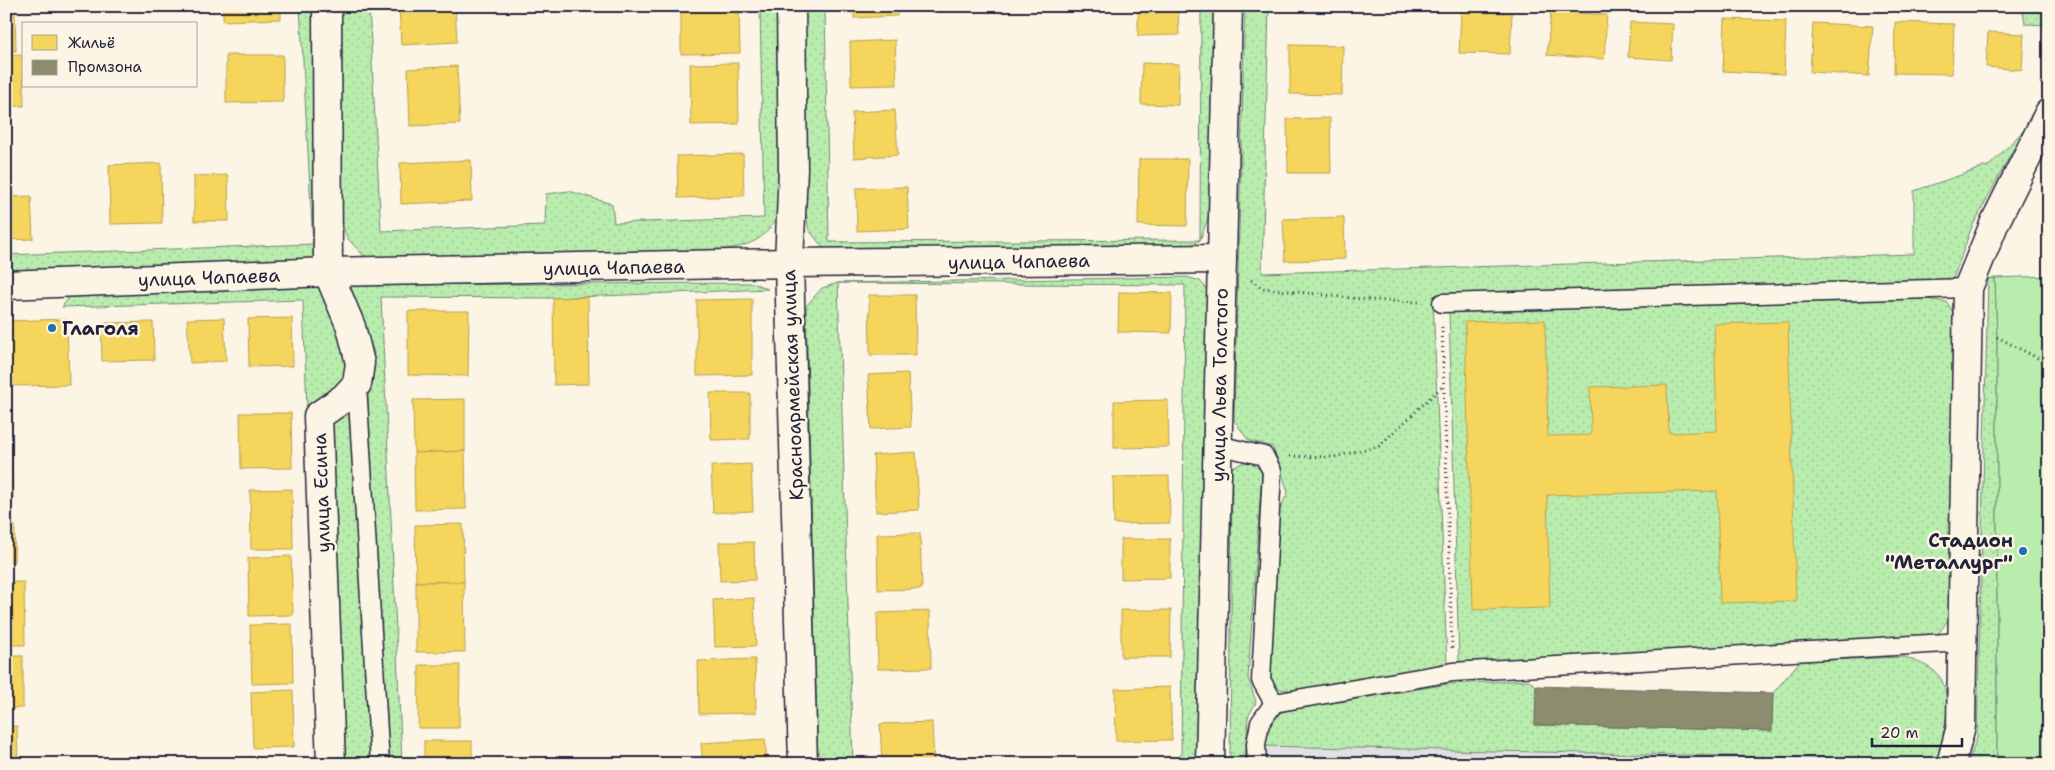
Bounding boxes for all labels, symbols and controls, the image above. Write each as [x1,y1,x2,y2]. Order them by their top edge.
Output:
legend [22,22,198,88]
text: Жильё [68,33,115,53]
text: Промзона [68,57,143,77]
street label: улица Чапаева [948,248,1090,275]
street label: улица Чапаева [543,254,685,281]
street label: улица Чапаева [138,263,281,292]
street label: Красноармейская улица [776,269,809,501]
street label: улица Льва Толстого [1205,288,1234,482]
place label: Глаголя [62,316,139,341]
marker: Глаголя [46,322,58,334]
street label: улица Есина [307,433,336,553]
place label: Стадион "Металлург" [1885,528,2013,575]
marker: Стадион "Металлург" [2017,545,2029,557]
scale bar [1872,715,1962,747]
text: 20 m [1880,723,1919,743]

